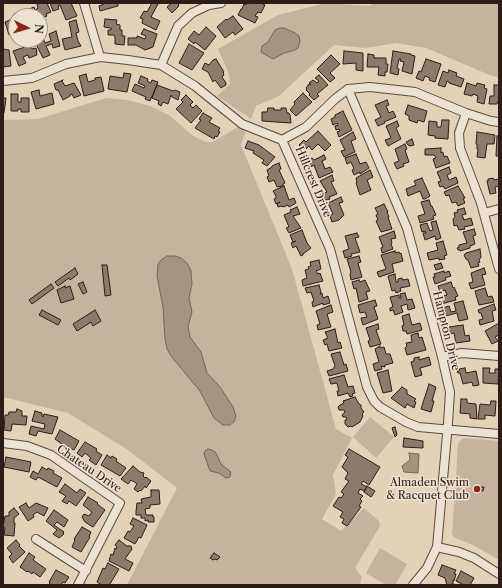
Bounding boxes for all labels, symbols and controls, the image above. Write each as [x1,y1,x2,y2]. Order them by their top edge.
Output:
north arrow [8,8,48,48]
text: N [32,24,46,34]
street label: Hillcrest Drive [292,145,334,219]
street label: Hampton Drive [430,290,462,372]
street label: Chateau Drive [54,442,124,496]
place label: Almaden Swim & Racquet Club [386,476,469,502]
marker: Almaden Swim & Racquet Club [472,484,482,494]

